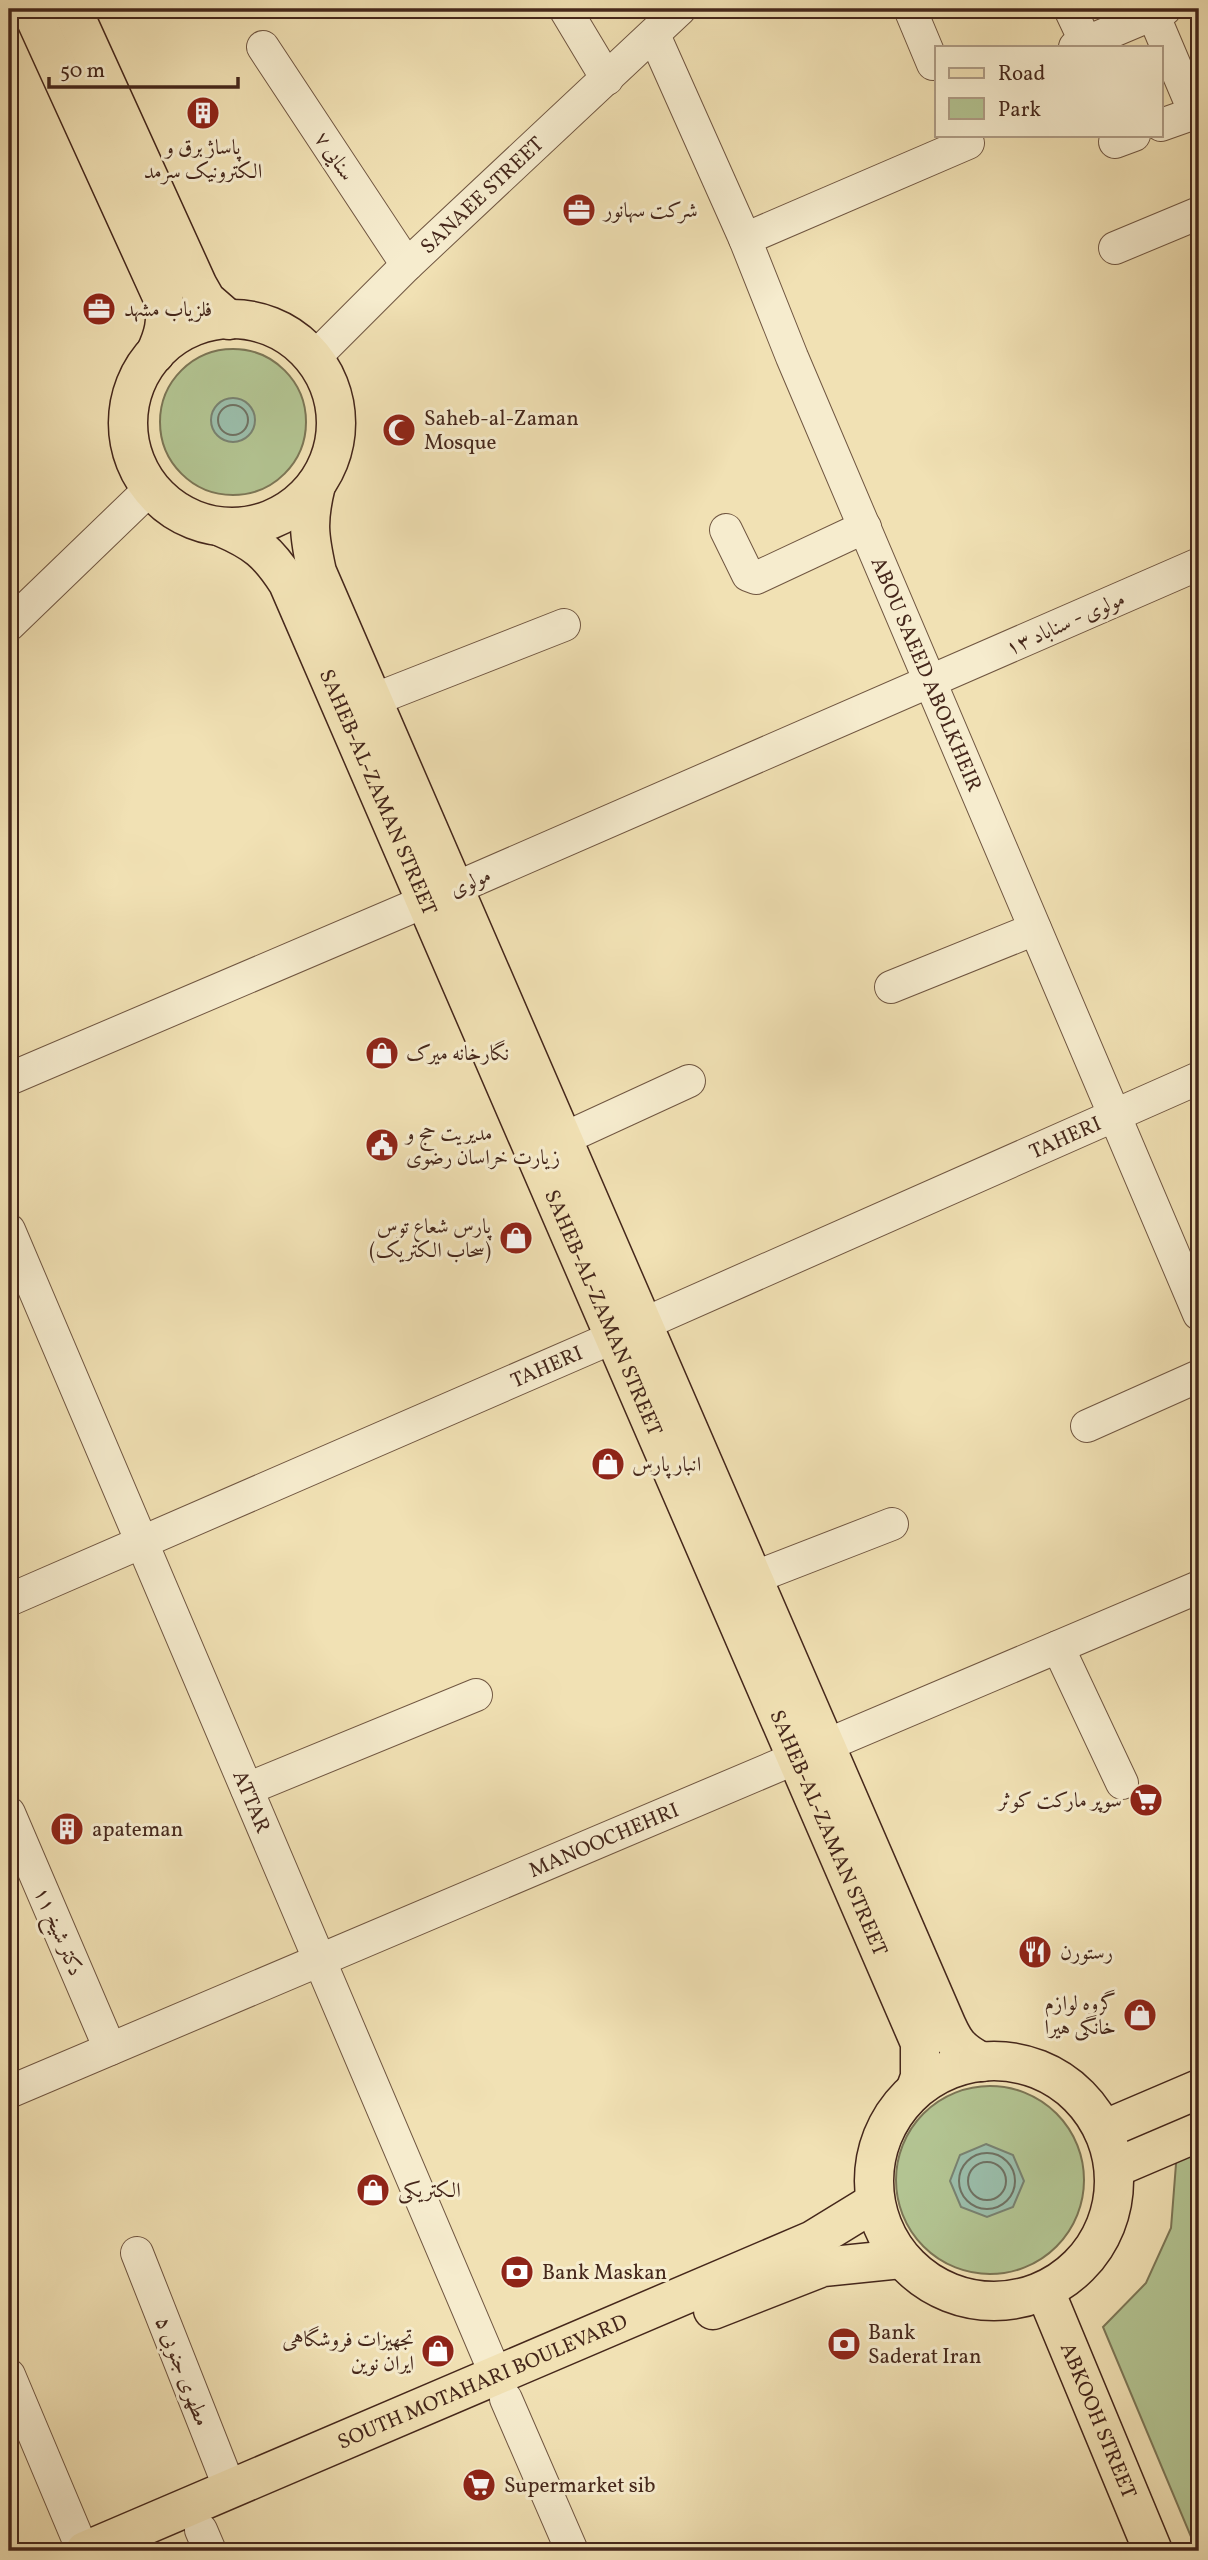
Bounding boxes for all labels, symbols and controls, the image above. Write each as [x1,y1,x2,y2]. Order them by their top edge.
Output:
scale bar [49,46,238,90]
legend [935,46,1162,136]
text: 50 m [60,57,105,86]
text: Road [998,60,1045,89]
building icon: پاساژ برق و الکترونیک سرمد [184,94,222,132]
text: Park [998,96,1041,125]
street label: سنایی ۷ [307,126,361,187]
street label: SANAEE STREET [415,131,551,261]
place label: پاساژ برق و الکترونیک سرمد [144,134,262,187]
office icon: شرکت سهانور [560,191,598,229]
place label: شرکت سهانور [602,197,698,226]
office icon: فلزیاب مشهد [80,290,118,328]
place label: فلزیاب مشهد [124,296,212,325]
place label: Saheb-al-Zaman Mosque [424,405,579,458]
mosque icon: Saheb-al-Zaman Mosque [380,411,418,449]
street label: ABOU SAEED ABOLKHEIR [863,553,988,796]
street label: مولوی - سناباد ۱۳ [1001,585,1130,664]
street label: SAHEB-AL-ZAMAN STREET [311,665,443,920]
street label: مولوی [445,862,496,905]
shop icon: نگارخانه میرک [363,1034,401,1072]
place label: نگارخانه میرک [406,1040,509,1069]
street label: TAHERI [1025,1110,1106,1167]
place label: مدیریت حج و زیارت خراسان رضوی [404,1120,560,1173]
public building icon: مدیریت حج و زیارت خراسان رضوی [363,1126,401,1164]
street label: SAHEB-AL-ZAMAN STREET [536,1185,668,1441]
place label: پارس شعاع توس (سحاب الکتریک) [369,1213,492,1266]
shop icon: پارس شعاع توس (سحاب الکتریک) [497,1219,535,1257]
street label: TAHERI [506,1339,588,1396]
shop icon: انبار پارس [589,1445,627,1483]
place label: انبار پارس [632,1451,701,1480]
street label: SAHEB-AL-ZAMAN STREET [762,1706,894,1961]
street label: ATTAR [224,1766,277,1838]
supermarket icon: سوپر مارکت کوثر [1127,1781,1165,1819]
place label: سوپر مارکت کوثر [996,1787,1122,1816]
street label: MANOOCHEHRI [525,1796,684,1886]
building icon: apateman [48,1810,86,1848]
place label: apateman [92,1816,183,1845]
street label: دکتر شیخ ۱۱ [23,1883,89,1982]
restaurant icon: رستورن [1016,1933,1054,1971]
place label: رستورن [1060,1939,1113,1968]
place label: گروه لوازم خانگی هیرا [1045,1989,1116,2043]
shop icon: گروه لوازم خانگی هیرا [1121,1996,1159,2034]
shop icon: الکتریکی [354,2171,392,2209]
place label: الکتریکی [398,2177,461,2206]
bank icon: Bank Maskan [498,2253,536,2291]
place label: Bank Maskan [542,2259,667,2288]
street label: SOUTH MOTAHARI BOULEVARD [333,2308,632,2457]
street label: مطهری جنوبی ۵ [147,2313,216,2430]
place label: Bank Saderat Iran [868,2319,982,2372]
bank icon: Bank Saderat Iran [825,2325,863,2363]
place label: تجهیزات فروشگاهی ایران نوین [282,2326,414,2379]
shop icon: تجهیزات فروشگاهی ایران نوین [419,2332,457,2370]
street label: ABKOOH STREET [1052,2339,1143,2503]
supermarket icon: Supermarket sib [460,2466,498,2504]
place label: Supermarket sib [504,2472,656,2501]

